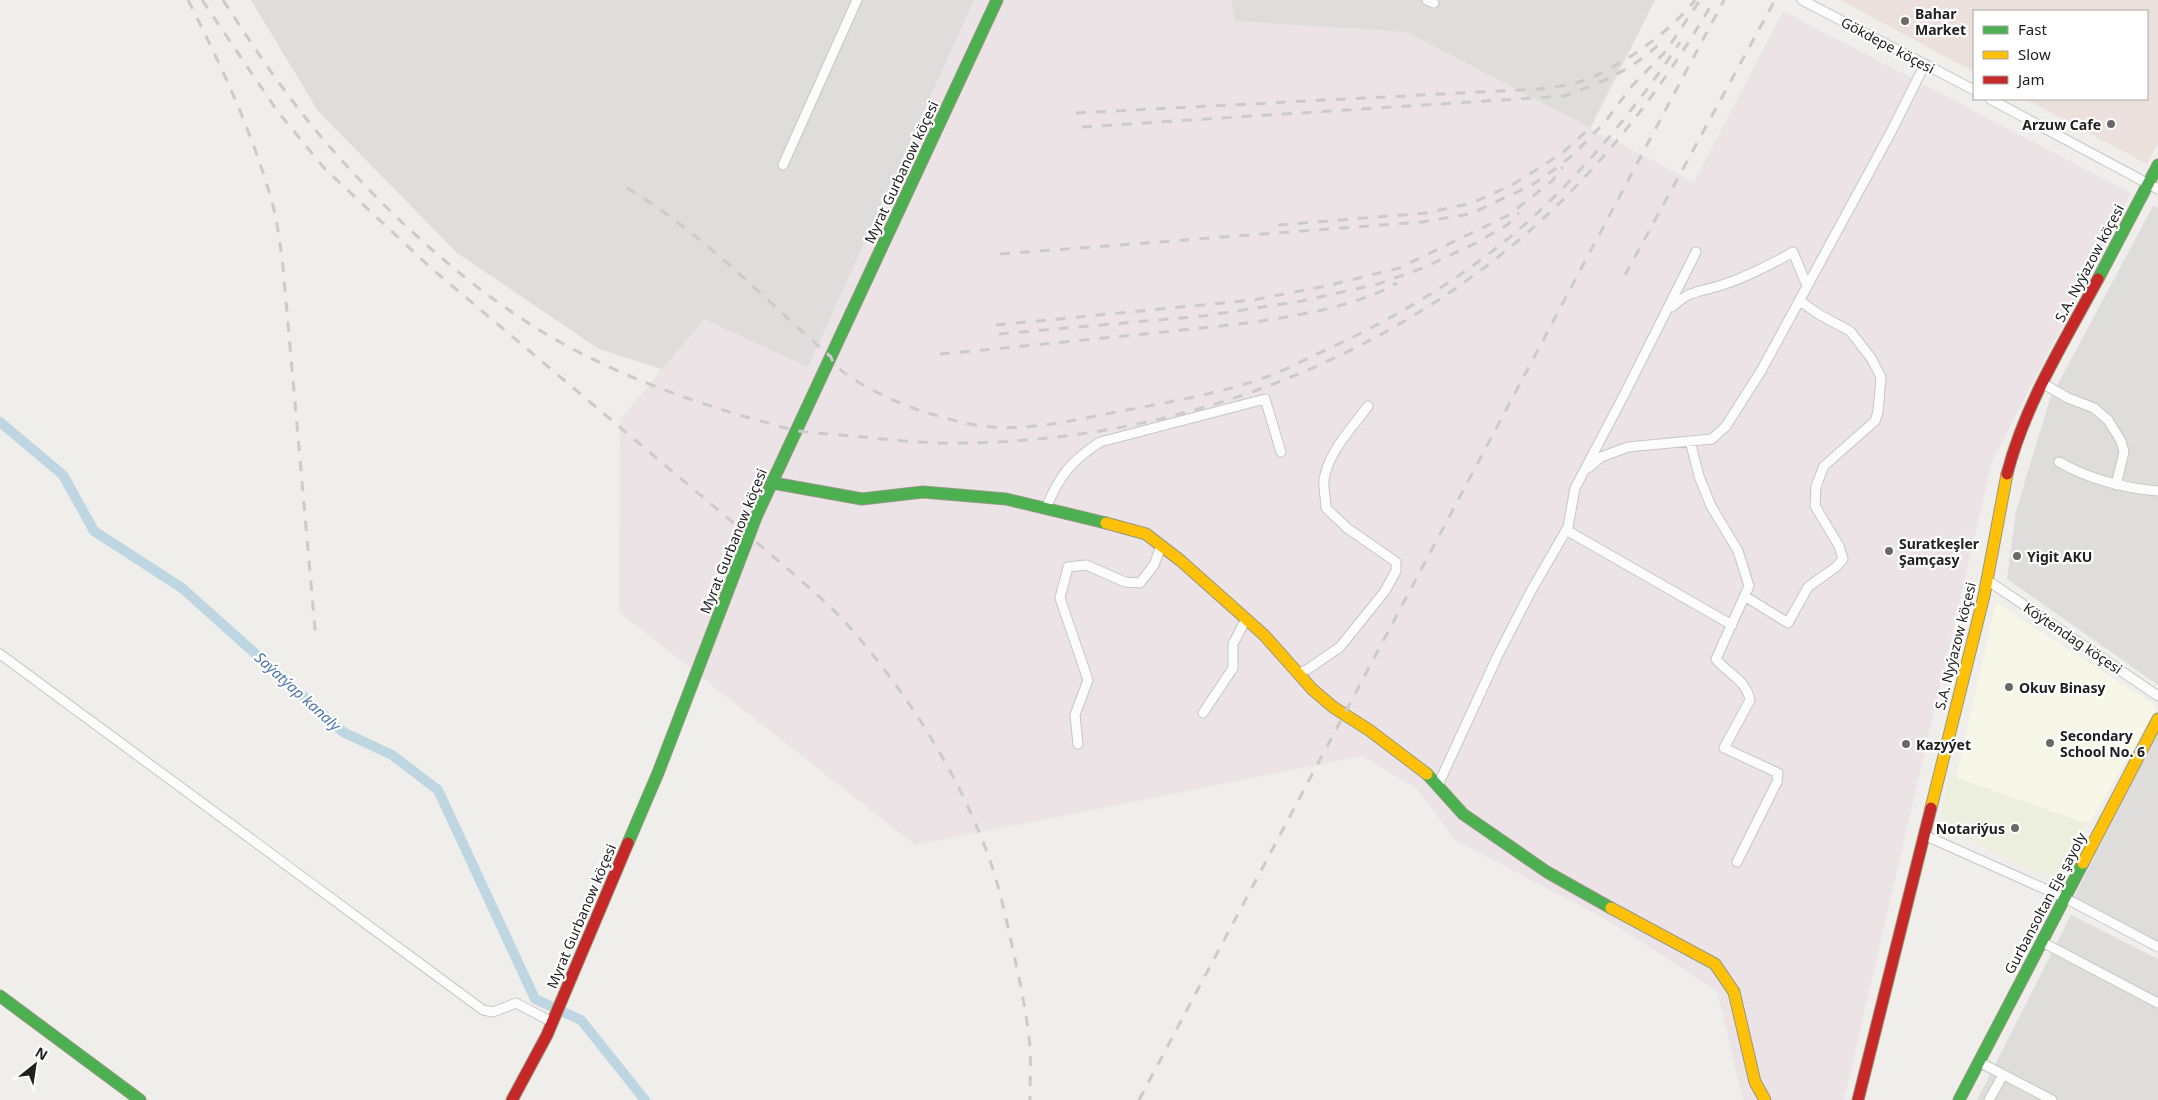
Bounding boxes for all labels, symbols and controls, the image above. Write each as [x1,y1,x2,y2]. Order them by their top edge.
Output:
place label: Bahar Market [1915,4,1966,39]
legend [1973,10,2148,100]
street label: Gökdepe köçesi [1838,12,1938,78]
marker: Bahar Market [1899,15,1911,27]
text: Fast [2018,19,2047,39]
text: Slow [2018,44,2051,64]
text: Jam [2016,69,2045,89]
street label: Myrat Gurbanow köçesi [860,98,942,246]
place label: Arzuw Cafe [2022,115,2101,134]
marker: Arzuw Cafe [2105,118,2117,130]
street label: S.A. Nyýazow köçesi [2050,201,2128,325]
street label: Myrat Gurbanow köçesi [695,465,771,617]
place label: Suratkeşler Şamçasy [1899,534,1980,569]
marker: Suratkeşler Şamçasy [1883,545,1895,557]
place label: Yigit AKU [2027,547,2092,566]
marker: Yigit AKU [2011,550,2023,562]
street label: S.A. Nyýazow köçesi [1930,580,1980,712]
street label: Köýtendag köçesi [2020,598,2126,678]
water label: Saýatýap kanaly [251,647,346,735]
place label: Okuv Binasy [2019,678,2106,697]
marker: Okuv Binasy [2003,681,2015,693]
place label: Secondary School No. 6 [2060,726,2145,761]
place label: Kazyýet [1916,735,1971,754]
marker: Secondary School No. 6 [2044,737,2056,749]
marker: Kazyýet [1900,738,1912,750]
place label: Notariýus [1936,819,2005,838]
marker: Notariýus [2009,822,2021,834]
street label: Gurbansoltan Eje şayoly [2000,828,2091,977]
street label: Myrat Gurbanow köçesi [542,841,620,991]
north arrow [10,1040,60,1090]
text: N [32,1042,51,1064]

